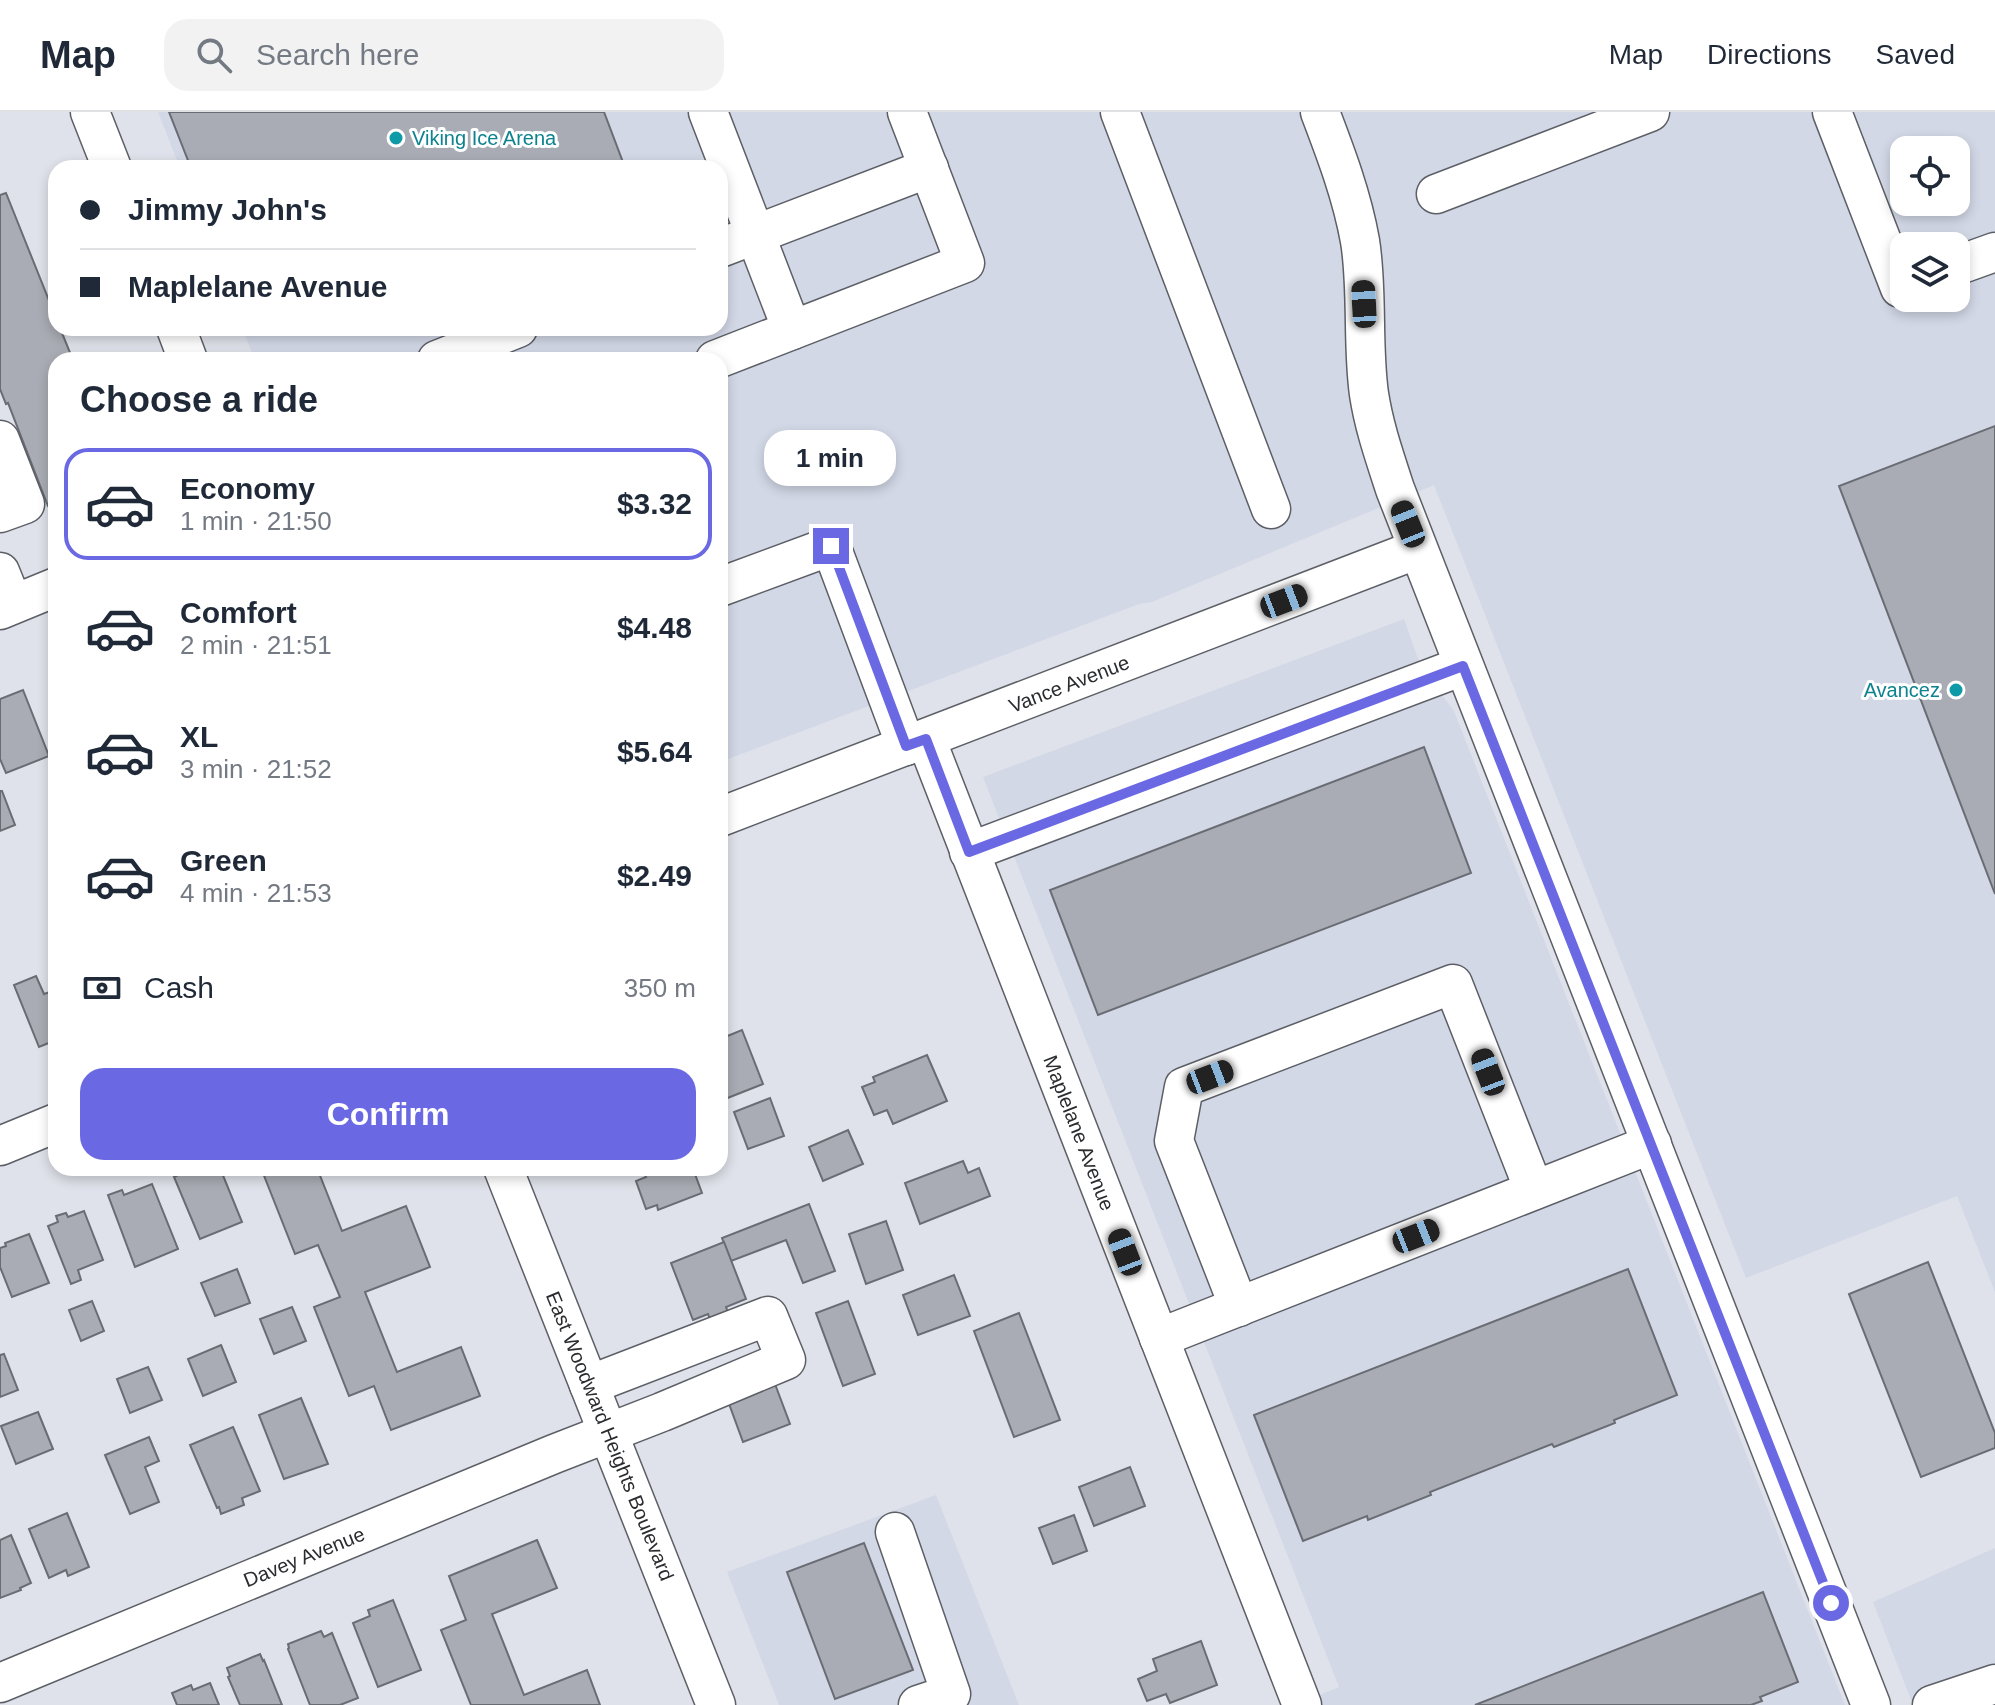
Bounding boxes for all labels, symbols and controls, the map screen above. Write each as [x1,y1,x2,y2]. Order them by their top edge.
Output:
search box [164,19,724,91]
icon: search [192,33,236,77]
text: Map [40,34,116,76]
text: Search here [256,38,419,71]
text: Map [1609,39,1663,70]
text: Directions [1707,39,1832,70]
text: Saved [1876,39,1955,70]
place label: Viking Ice Arena [412,127,557,149]
marker: Viking Ice Arena [387,129,405,147]
map controls [1890,136,1970,312]
button: locate [1890,136,1970,216]
text: Jimmy John's [128,193,327,226]
button: layers [1890,232,1970,312]
text: Maplelane Avenue [128,270,388,303]
car [1351,279,1377,329]
text: Choose a ride [80,379,318,420]
callout: 1 min [765,430,897,486]
text: 1 min [796,443,864,473]
icon: car [84,468,156,540]
text: Economy [180,472,315,505]
text: $3.32 [617,487,692,520]
car [1388,497,1428,551]
text: 1 min · 21:50 [180,506,332,536]
route end [813,528,849,564]
car [1257,581,1311,621]
icon: car [84,592,156,664]
text: Comfort [180,596,297,629]
text: $4.48 [617,611,692,644]
text: 2 min · 21:51 [180,630,332,660]
street label: Vance Avenue [1006,651,1132,717]
place label: Avancez [1864,679,1940,701]
marker: Avancez [1947,681,1965,699]
icon: car [84,716,156,788]
text: XL [180,720,218,753]
text: $5.64 [617,735,692,768]
text: 3 min · 21:52 [180,754,332,784]
icon: car [84,840,156,912]
text: Green [180,844,267,877]
text: $2.49 [617,859,692,892]
text: 4 min · 21:53 [180,878,332,908]
icon: cash [80,966,124,1010]
text: Cash [144,971,214,1004]
text: 350 m [624,973,696,1003]
car [1468,1045,1508,1099]
street label: Maplelane Avenue [1039,1052,1119,1214]
car [1183,1057,1237,1097]
button: Confirm [80,1068,696,1160]
car [1389,1216,1443,1256]
car [1105,1225,1145,1279]
street label: East Woodward Heights Boulevard [542,1288,678,1584]
street label: Davey Avenue [240,1523,368,1591]
route start [1813,1585,1849,1621]

